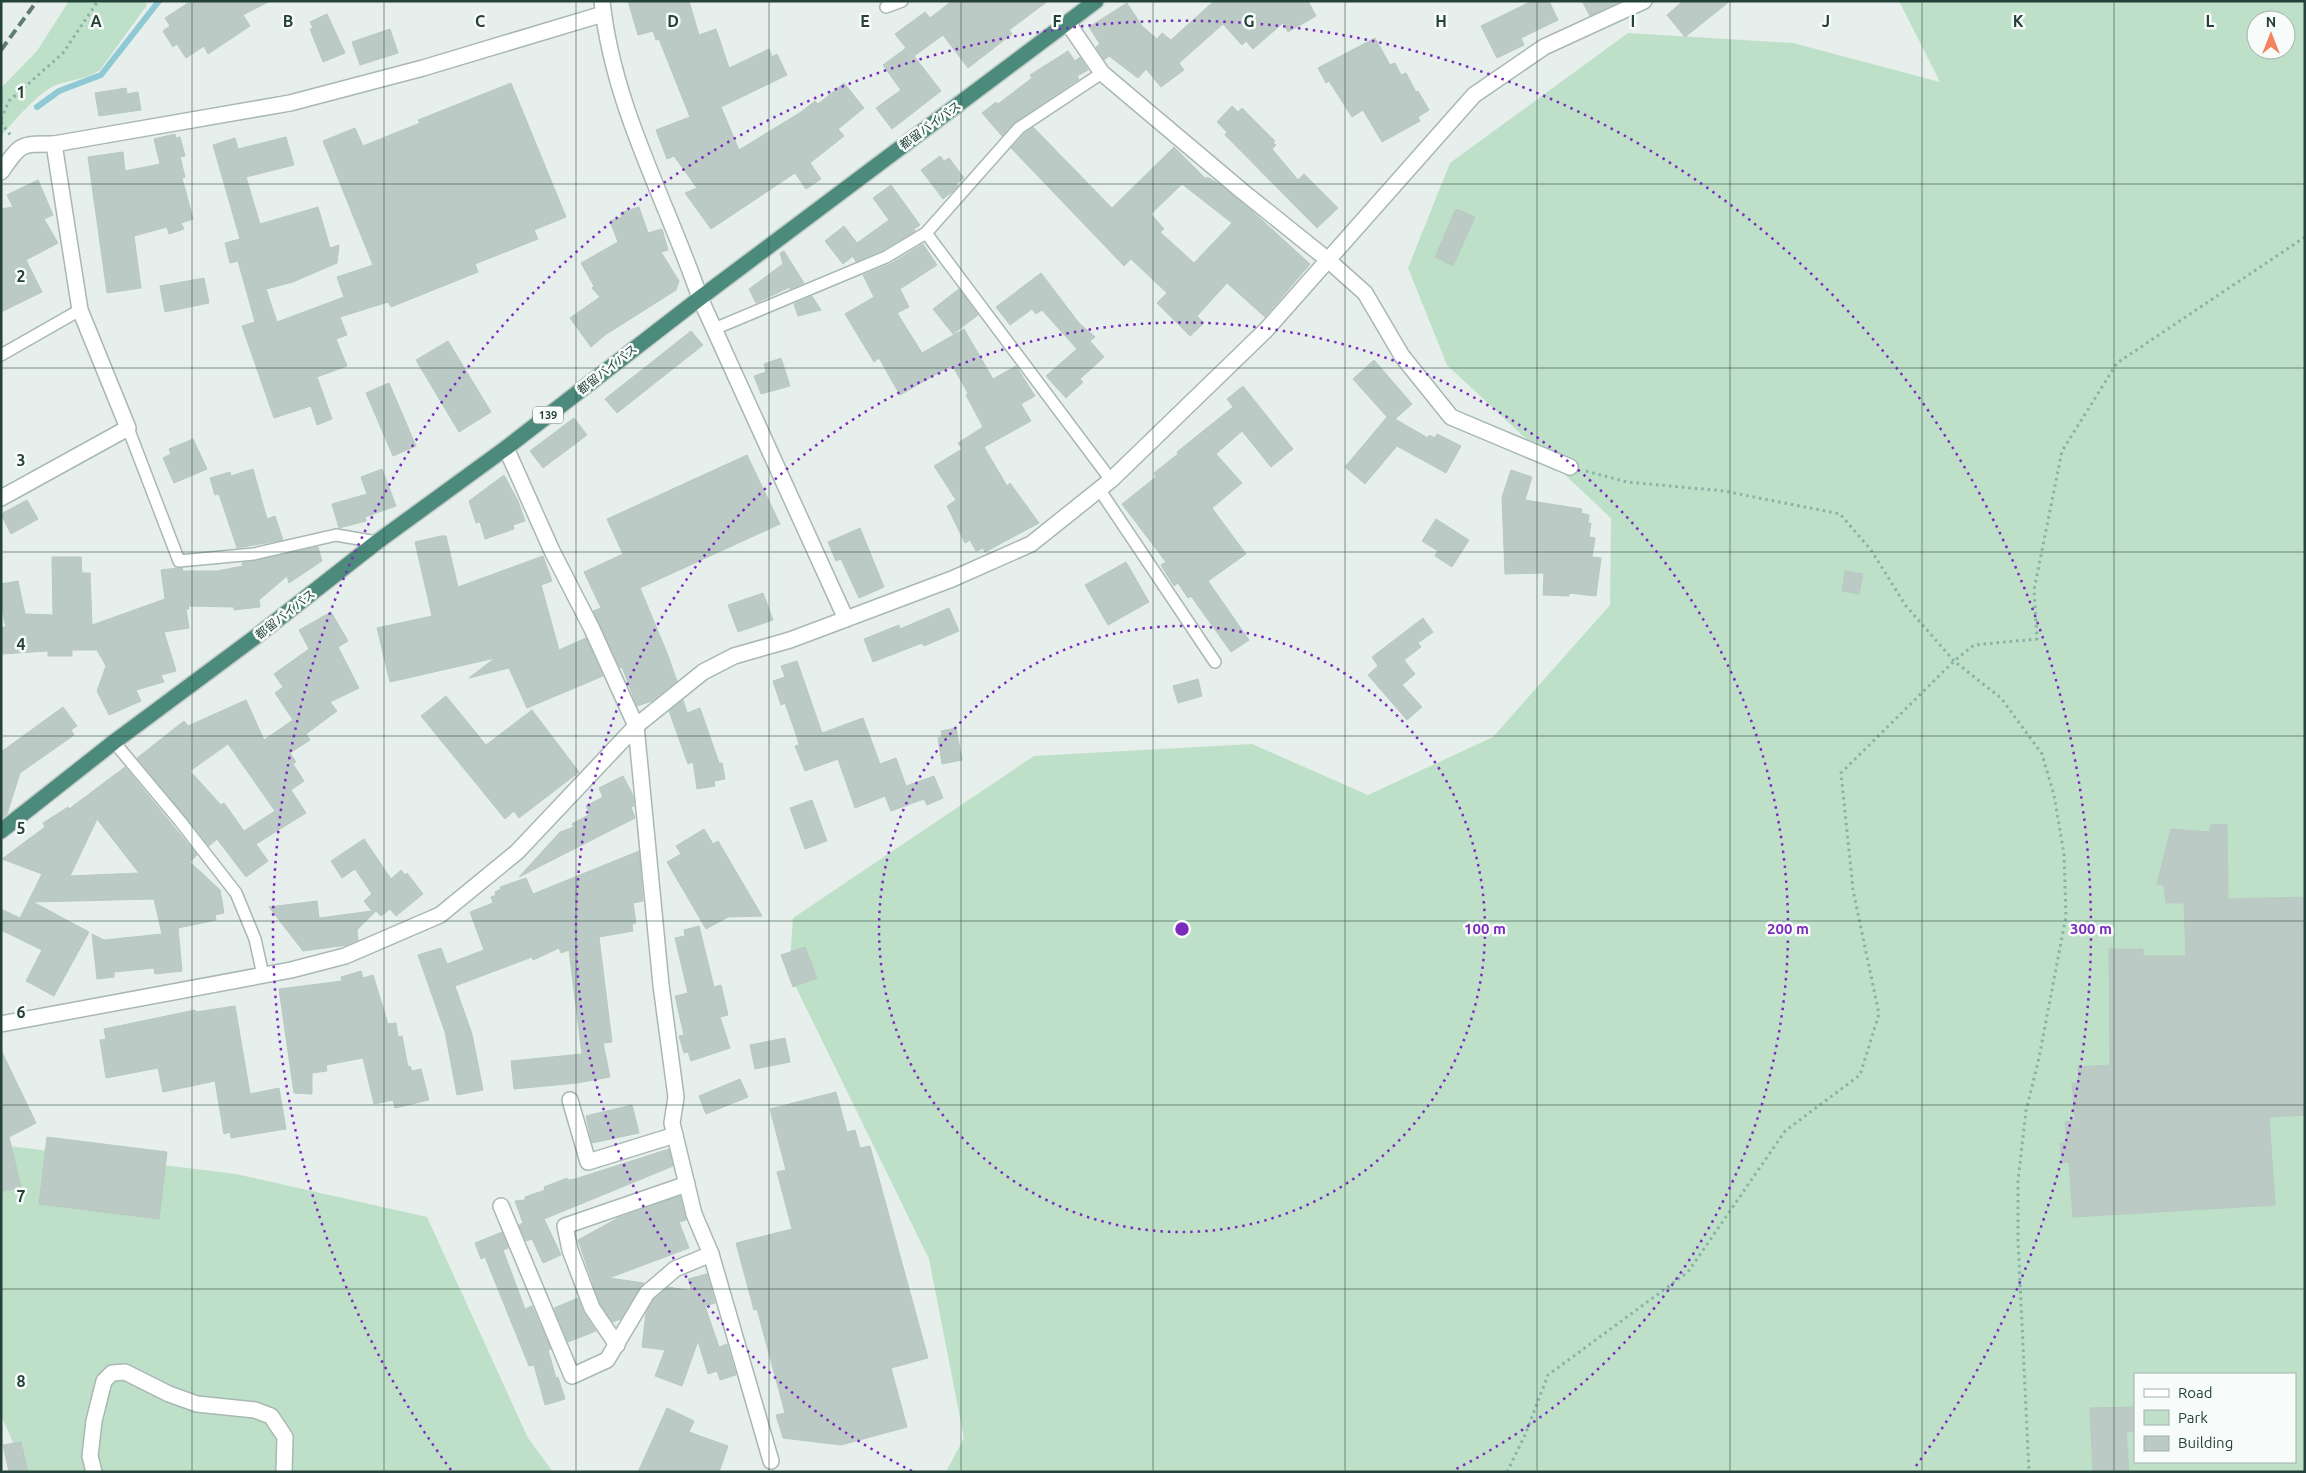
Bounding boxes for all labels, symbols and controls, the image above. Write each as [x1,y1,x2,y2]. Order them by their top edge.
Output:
north arrow [2246,10,2296,60]
text: A [90,12,102,30]
text: B [283,12,293,30]
text: C [475,12,485,30]
text: D [667,12,679,30]
text: E [860,12,870,30]
text: F [1053,12,1062,30]
text: G [1243,12,1255,30]
text: H [1435,12,1447,30]
text: I [1631,12,1635,30]
text: J [1822,12,1830,30]
text: K [2013,12,2024,30]
text: L [2206,12,2215,30]
text: N [2266,14,2276,30]
text: 1 [16,83,26,101]
street label: 都留バイパス [897,99,963,151]
text: 2 [16,267,26,285]
street label: 都留バイパス [575,342,639,396]
road number: 139 [533,406,563,424]
text: 3 [16,451,26,469]
street label: 都留バイパス [253,587,317,641]
text: 4 [16,635,26,653]
text: 5 [16,819,26,837]
centre of rings [1173,920,1191,938]
text: 100 m [1464,920,1506,937]
text: 200 m [1767,920,1809,937]
text: 300 m [2070,920,2112,937]
text: 6 [16,1003,26,1021]
text: 7 [16,1187,26,1205]
text: 8 [16,1372,26,1390]
legend [2134,1373,2296,1463]
text: Road [2178,1384,2213,1401]
text: Park [2178,1409,2208,1426]
text: Building [2178,1434,2233,1451]

